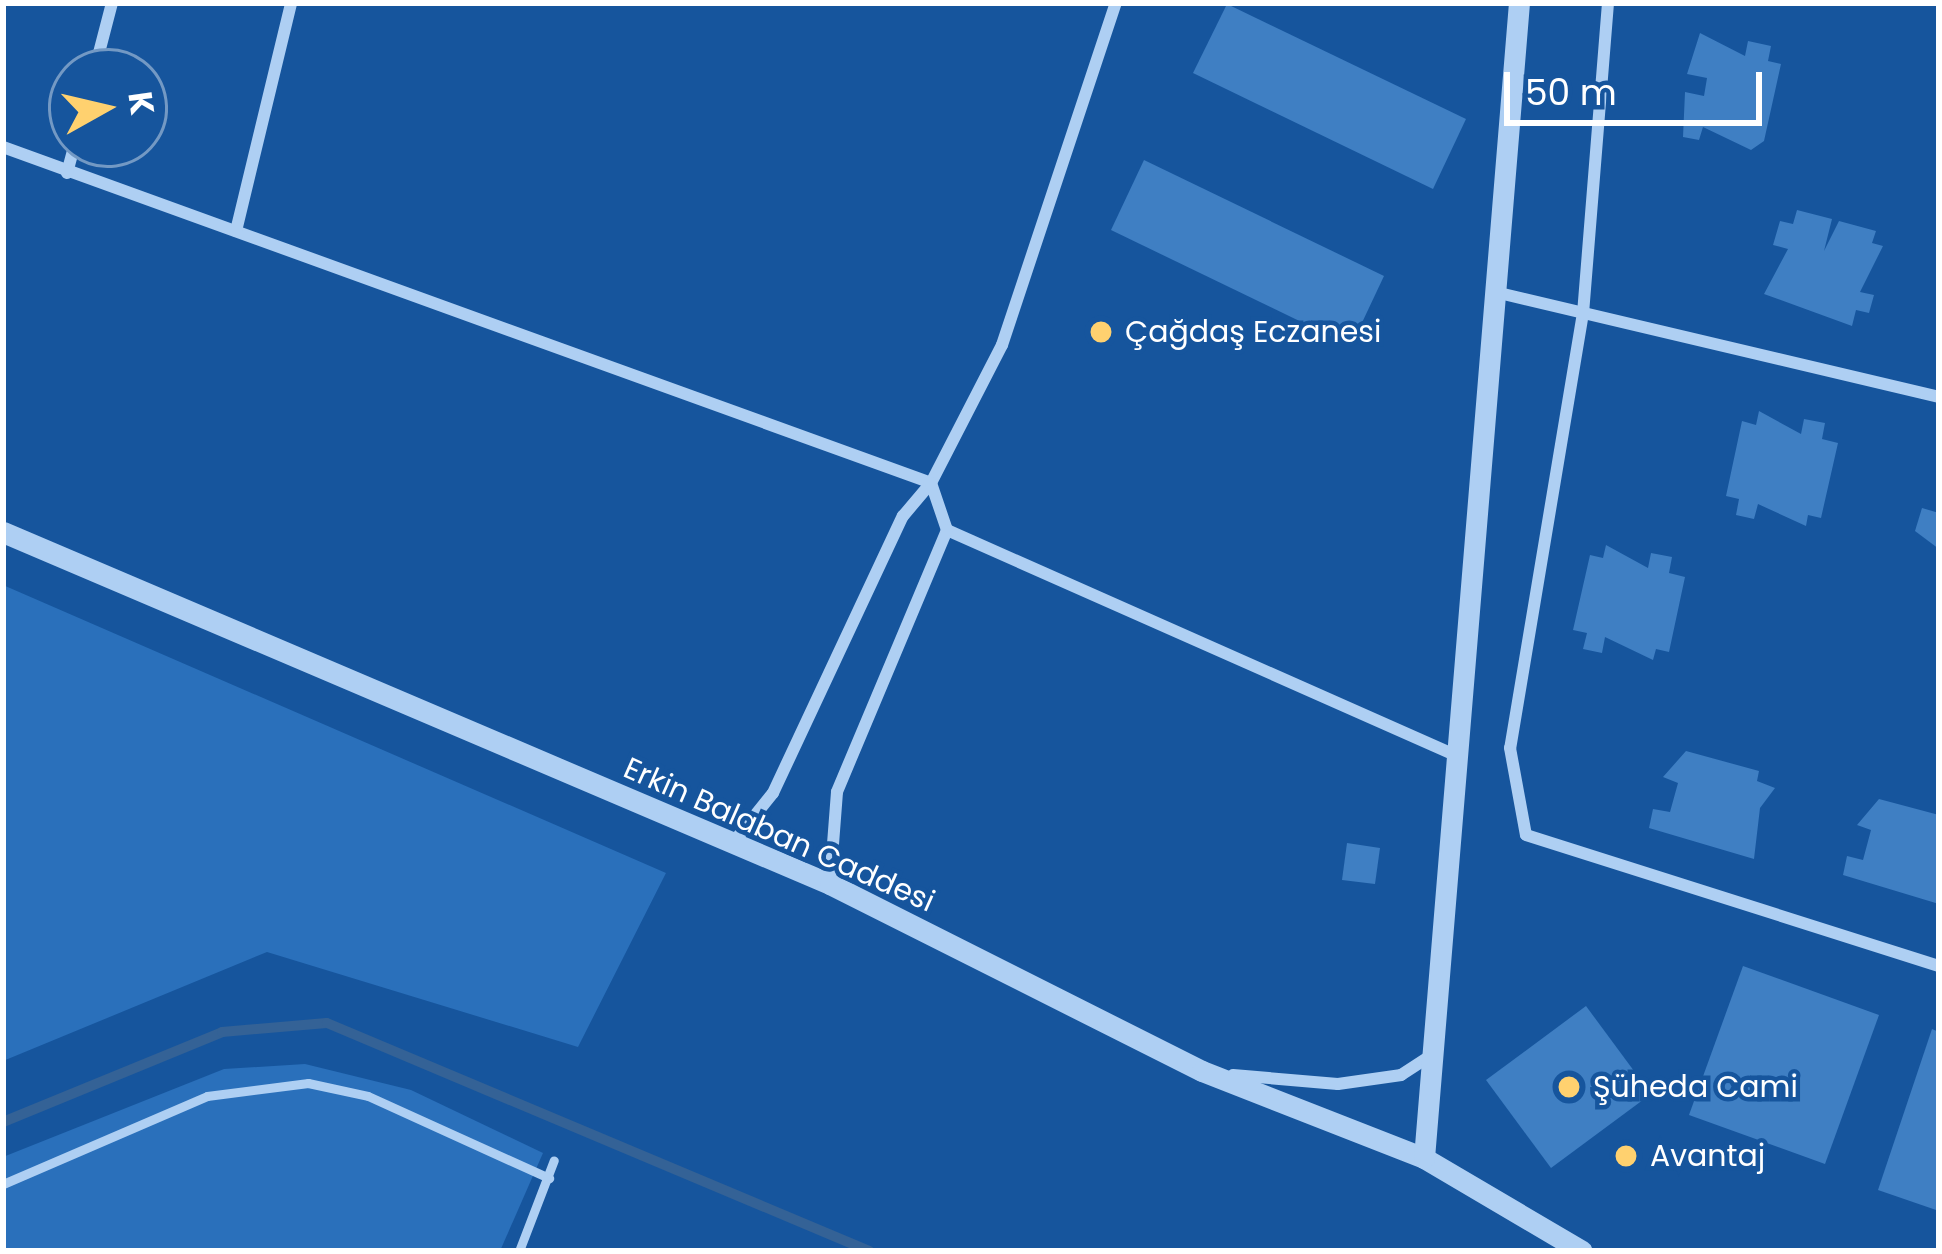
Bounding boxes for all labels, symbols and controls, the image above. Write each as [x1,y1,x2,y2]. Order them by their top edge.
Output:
north arrow [48,48,168,168]
scale bar [1510,48,1768,122]
text: 50 m [1525,67,1617,118]
text: K [116,89,166,118]
place label: Çağdaş Eczanesi [1125,314,1381,350]
marker: Çağdaş Eczanesi [1088,319,1114,345]
street label: Erkin Balaban Caddesi [618,750,940,920]
place label: Şüheda Cami [1593,1069,1798,1105]
marker: Şüheda Cami [1556,1074,1582,1100]
place label: Avantaj [1650,1138,1765,1174]
marker: Avantaj [1613,1143,1639,1169]

